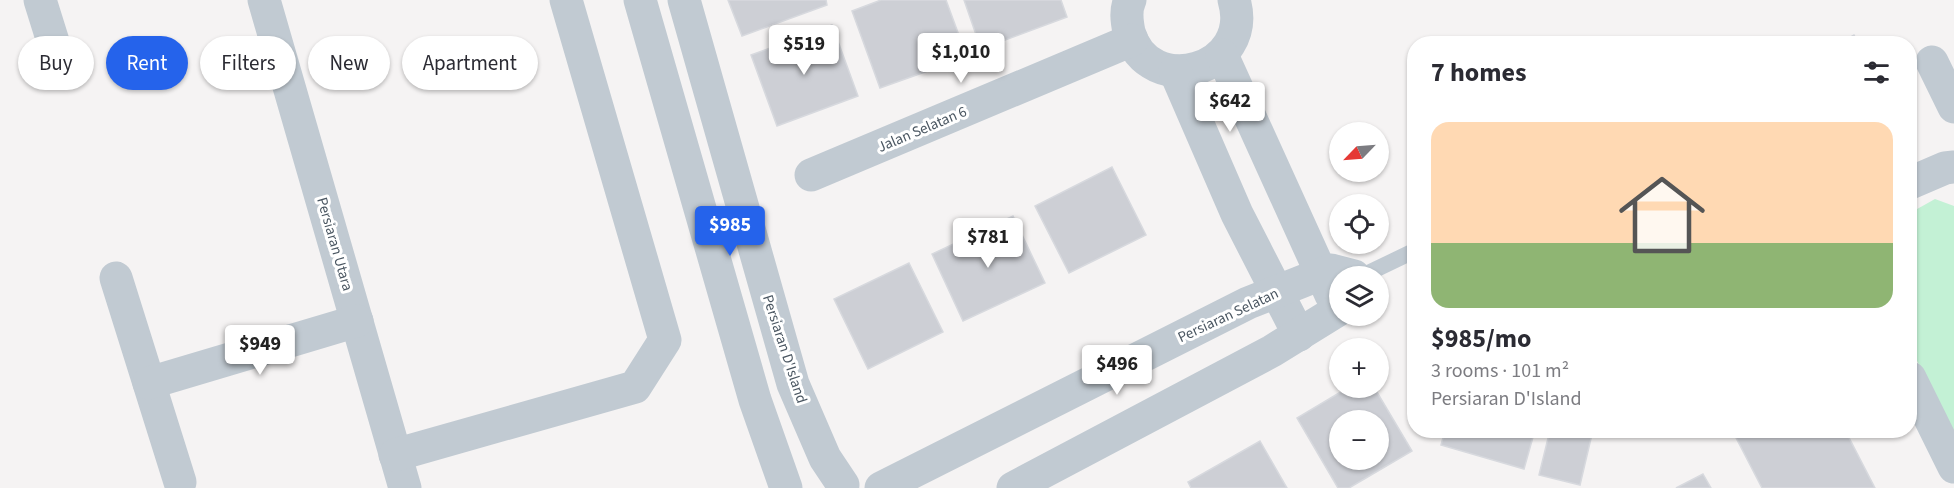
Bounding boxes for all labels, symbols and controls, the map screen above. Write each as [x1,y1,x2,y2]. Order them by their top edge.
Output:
pin: $519 [768,25,840,76]
text: $519 [783,30,825,58]
pin: $1,010 [912,33,1010,84]
chip: Buy [18,36,94,90]
chip: Rent [106,36,188,90]
chip: Filters [200,36,296,90]
chip: New [308,36,390,90]
chip: Apartment [402,36,538,90]
text: $1,010 [932,38,990,66]
text: 7 homes [1431,54,1526,91]
icon: filters [1860,56,1893,89]
pin: $642 [1194,82,1266,133]
text: $642 [1209,87,1251,115]
street label: Jalan Selatan 6 [874,101,970,158]
north arrow [1329,122,1389,182]
map controls [1329,122,1389,470]
icon: home [1608,161,1716,269]
button: locate [1329,194,1389,254]
street label: Persiaran Utara [311,195,358,293]
pin: $985 [694,206,766,257]
text: $985 [709,211,751,239]
pin: $781 [952,218,1024,269]
text: $781 [967,223,1009,251]
button: layers [1329,266,1389,326]
street label: Persiaran Selatan [1174,283,1282,348]
street label: Persiaran D'Island [757,292,812,406]
text: $985/mo [1431,320,1531,357]
pin: $949 [224,325,296,376]
text: $949 [239,330,281,358]
button: + [1329,338,1389,398]
pin: $496 [1081,345,1153,396]
text: $496 [1096,350,1138,378]
text: 3 rooms · 101 m² [1431,357,1569,385]
text: Persiaran D'Island [1431,385,1582,413]
button: − [1329,410,1389,470]

